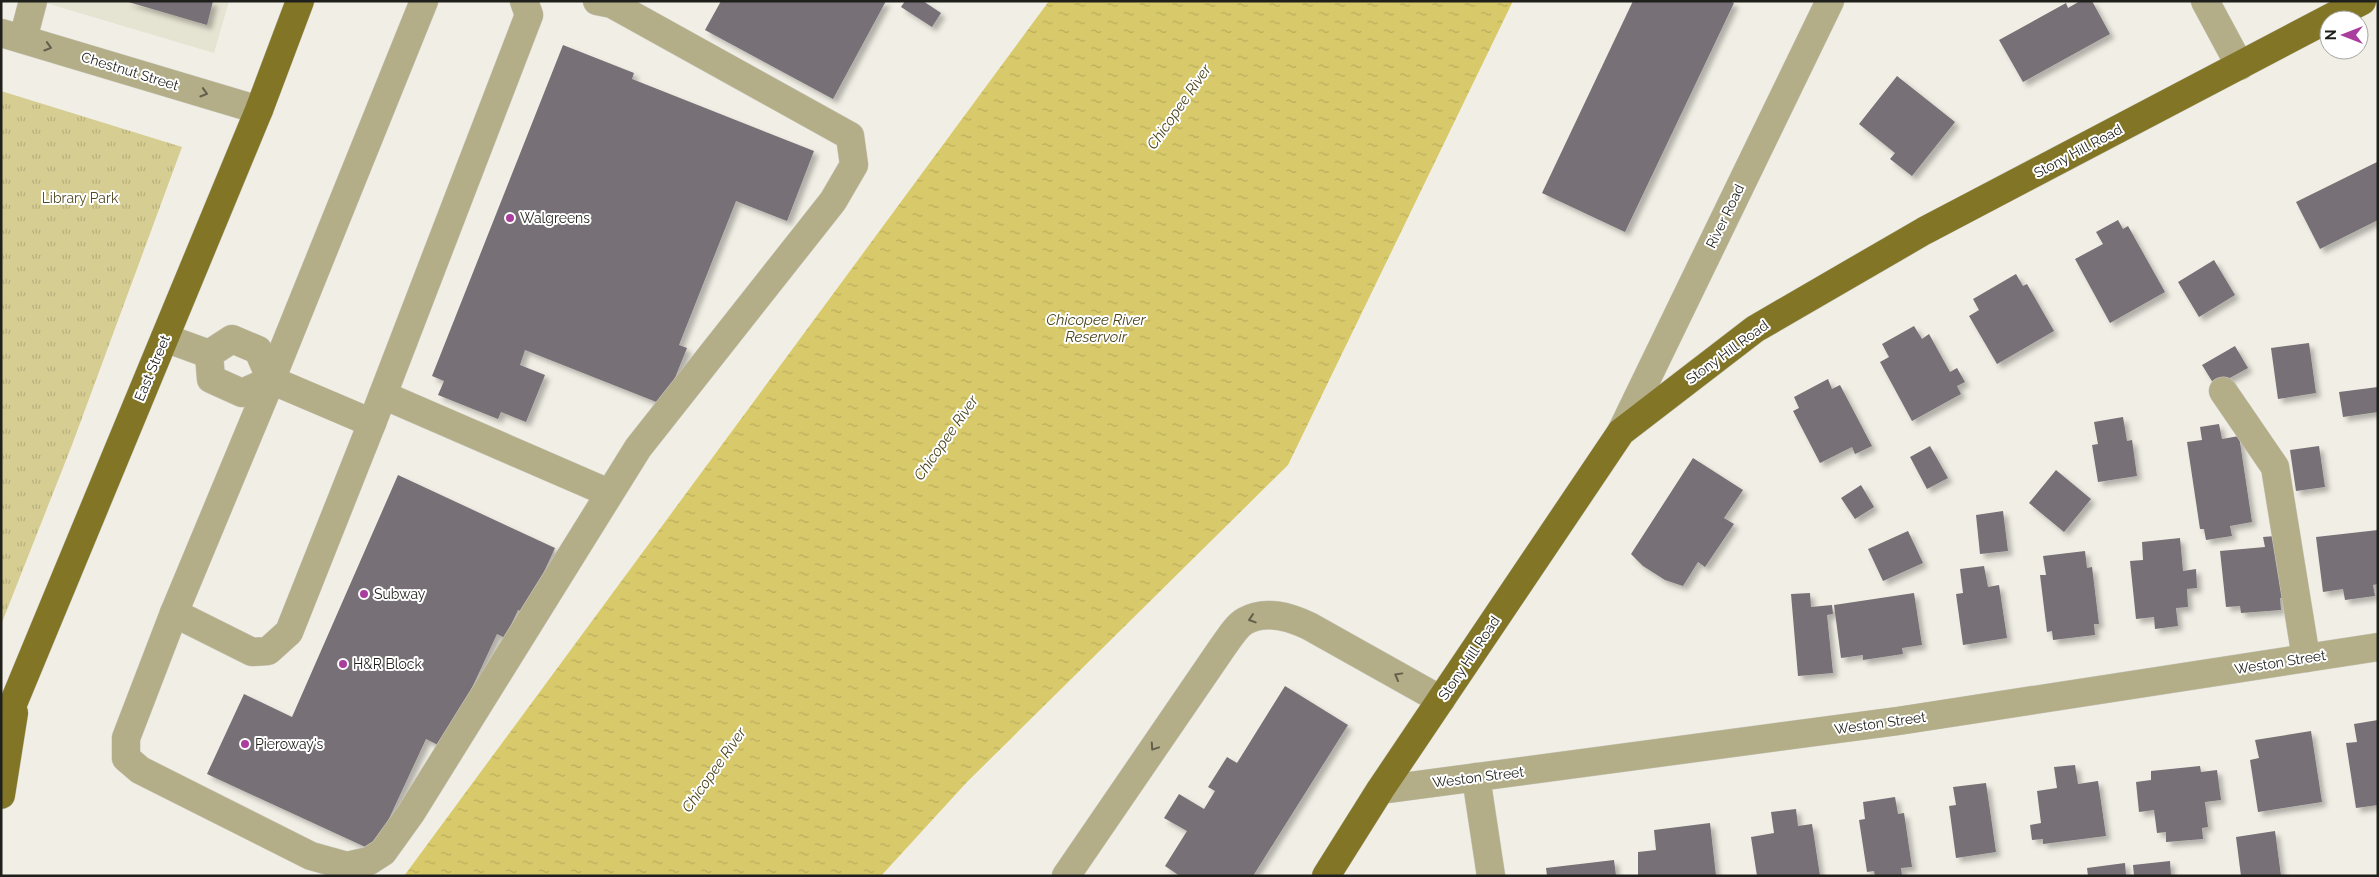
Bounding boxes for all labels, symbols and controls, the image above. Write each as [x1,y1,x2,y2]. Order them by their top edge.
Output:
north arrow [2319,10,2369,60]
text: N [2323,30,2339,40]
one-way arrow [43,41,52,51]
street label: Chestnut Street [79,49,181,94]
water label: Chicopee River [1143,60,1215,153]
one-way arrow [199,88,207,98]
street label: Stony Hill Road [2031,121,2125,181]
street label: River Road [1703,181,1747,251]
park label: Library Park [42,190,119,206]
place label: Walgreens [520,210,590,226]
marker: Walgreens [504,212,516,224]
water label: Chicopee River Reservoir [1046,311,1147,346]
street label: Stony Hill Road [1683,317,1771,387]
street label: East Street [131,332,173,403]
water label: Chicopee River [910,391,982,484]
place label: Subway [374,586,426,602]
marker: Subway [358,588,370,600]
street label: Stony Hill Road [1435,613,1503,703]
one-way arrow [1248,614,1256,624]
street label: Weston Street [2233,647,2327,677]
place label: H&R Block [353,656,423,672]
marker: H&R Block [337,658,349,670]
one-way arrow [1395,672,1404,682]
street label: Weston Street [1833,709,1927,737]
water label: Chicopee River [678,723,750,816]
place label: Pieroway's [255,736,324,752]
marker: Pieroway's [239,738,251,750]
one-way arrow [1151,741,1160,751]
street label: Weston Street [1431,763,1525,791]

